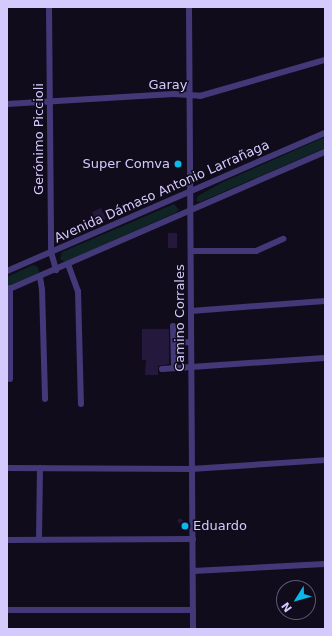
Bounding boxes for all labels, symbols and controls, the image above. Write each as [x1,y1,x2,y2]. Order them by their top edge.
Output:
street label: Garay [148,77,188,93]
street label: Gerónimo Piccioli [31,83,47,195]
street label: Avenida Dámaso Antonio Larrañaga [52,137,272,247]
place label: Super Comva [82,156,170,172]
marker: Super Comva [173,159,183,169]
street label: Camino Corrales [172,264,188,372]
place label: Eduardo [193,518,247,534]
marker: Eduardo [180,521,190,531]
north arrow [276,580,316,620]
text: N [279,599,295,615]

